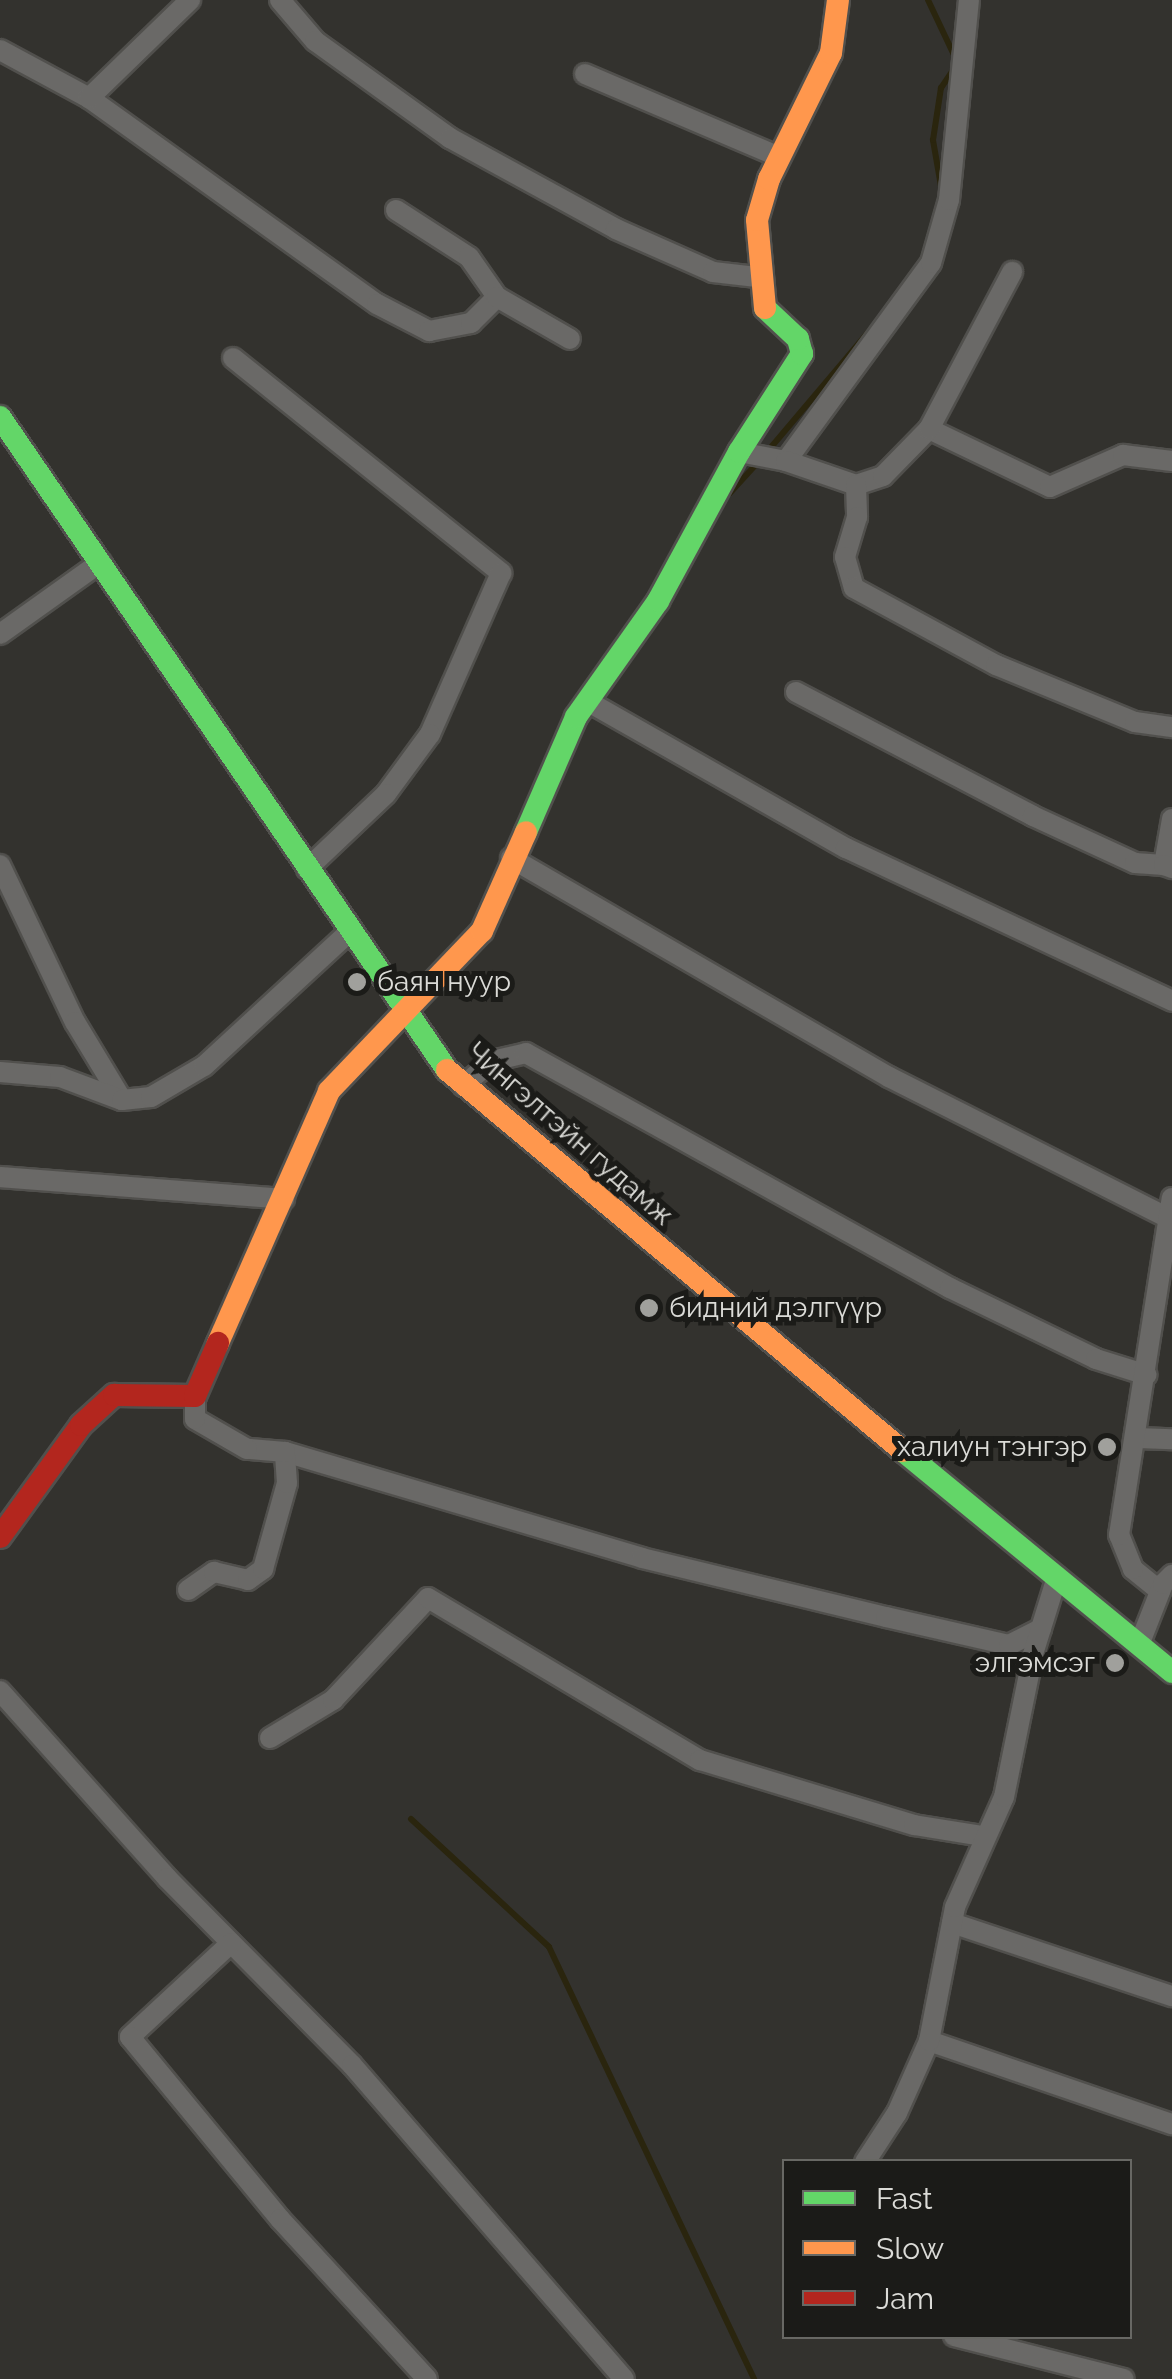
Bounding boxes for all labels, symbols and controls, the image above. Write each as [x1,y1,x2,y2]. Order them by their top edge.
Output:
place label: баян нуур [377,965,511,999]
marker: баян нуур [346,971,368,993]
street label: Чингэлтэйн гудамж [460,1035,680,1233]
place label: бидний дэлгүүр [669,1291,882,1325]
marker: бидний дэлгүүр [638,1297,660,1319]
place label: халиун тэнгэр [897,1430,1087,1464]
marker: халиун тэнгэр [1096,1436,1118,1458]
place label: элгэмсэг [975,1646,1095,1680]
marker: элгэмсэг [1104,1652,1126,1674]
legend [782,2159,1132,2339]
text: Fast [876,2181,933,2216]
text: Slow [876,2231,944,2266]
text: Jam [876,2281,934,2316]

